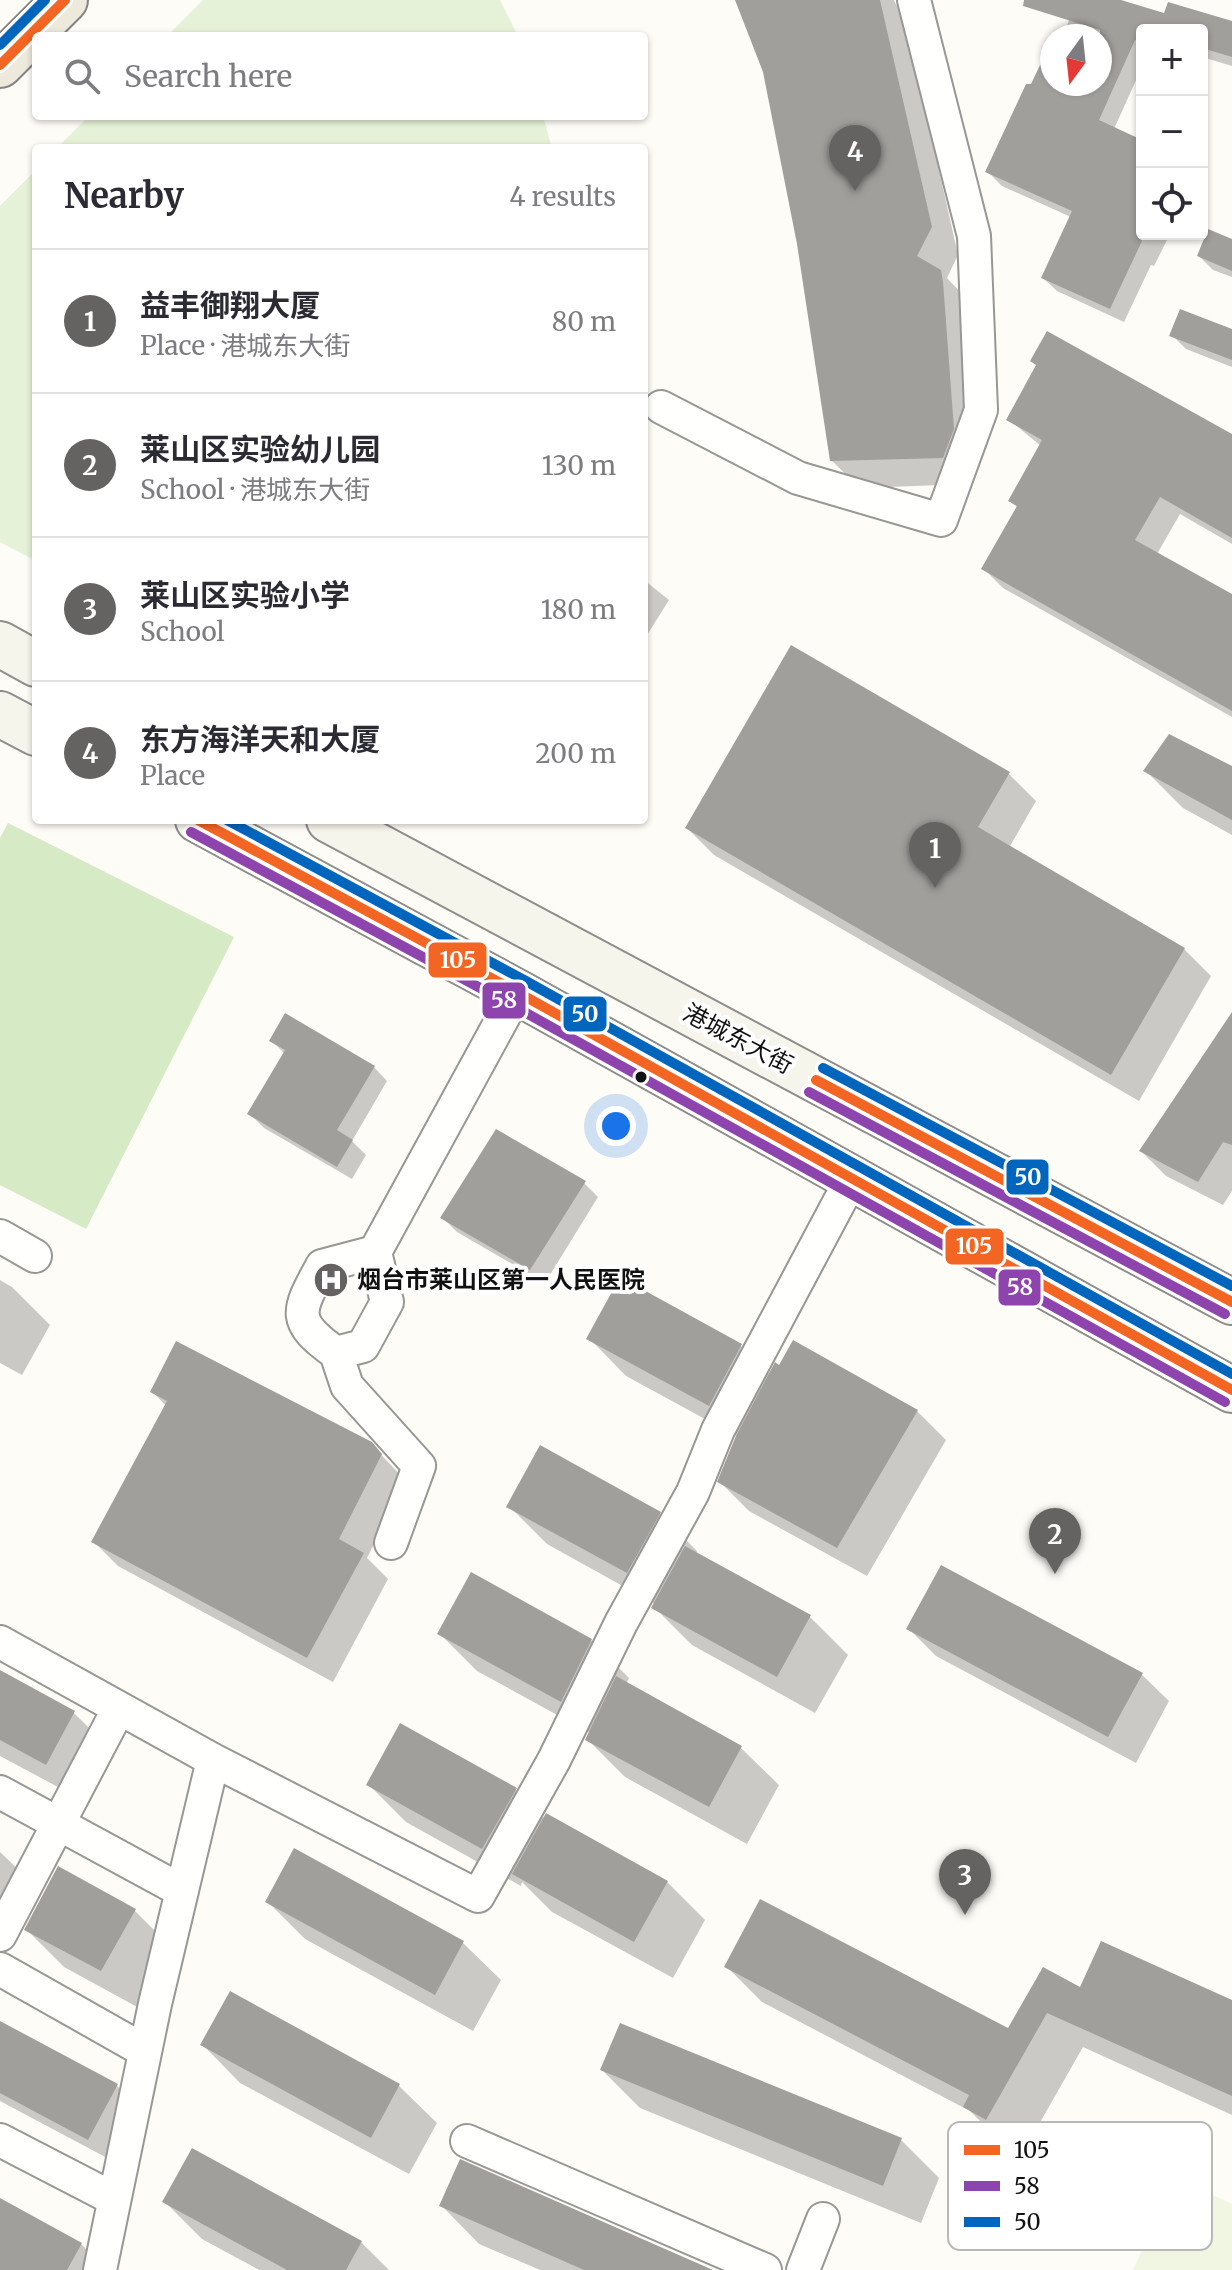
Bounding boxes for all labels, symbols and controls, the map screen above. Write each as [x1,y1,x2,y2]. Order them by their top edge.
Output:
north arrow [1040,24,1112,96]
map controls [1136,24,1208,240]
button: + [1136,24,1208,96]
search box [32,32,648,120]
icon: search [60,54,104,98]
text: Search here [124,57,292,95]
button: − [1136,96,1208,168]
pin: 4 [829,125,881,191]
button: locate [1136,168,1208,240]
text: Nearby [64,175,184,217]
text: 4 results [509,180,616,213]
text: 益丰御翔大厦 [140,286,320,324]
text: 1 [84,305,96,338]
text: 80 m [552,305,616,338]
text: Place · 港城东大街 [140,329,350,362]
text: 莱山区实验幼儿园 [140,430,380,468]
text: 2 [82,449,98,482]
text: 130 m [542,449,616,482]
text: School · 港城东大街 [140,473,370,506]
text: 莱山区实验小学 [140,576,350,614]
text: 3 [83,593,97,626]
text: 180 m [541,593,616,626]
text: School [140,615,225,648]
text: 东方海洋天和大厦 [140,720,380,758]
text: 4 [82,737,98,770]
text: 200 m [535,737,616,770]
text: Place [140,759,205,792]
pin: 1 [909,822,961,888]
line badge: 105 [427,941,488,979]
text: 105 [440,946,476,974]
line badge: 58 [481,981,527,1020]
text: 58 [491,986,517,1014]
line badge: 50 [562,995,608,1033]
street label: 港城东大街 [678,997,798,1080]
text: 50 [571,1000,599,1028]
unlabelled marker [633,1069,649,1085]
your location [596,1106,636,1146]
line badge: 50 [1005,1158,1050,1196]
text: 50 [1014,1163,1042,1191]
line badge: 105 [944,1227,1005,1266]
text: 105 [956,1232,992,1260]
hospital icon: 烟台市莱山区第一人民医院 [312,1261,350,1299]
place label: 烟台市莱山区第一人民医院 [357,1264,645,1295]
line badge: 58 [997,1268,1042,1307]
text: 58 [1007,1273,1033,1301]
pin: 2 [1029,1508,1081,1574]
pin: 3 [939,1849,991,1915]
legend [948,2122,1212,2250]
text: 105 [1014,2136,1050,2164]
text: 58 [1014,2172,1040,2200]
text: 50 [1014,2208,1041,2236]

